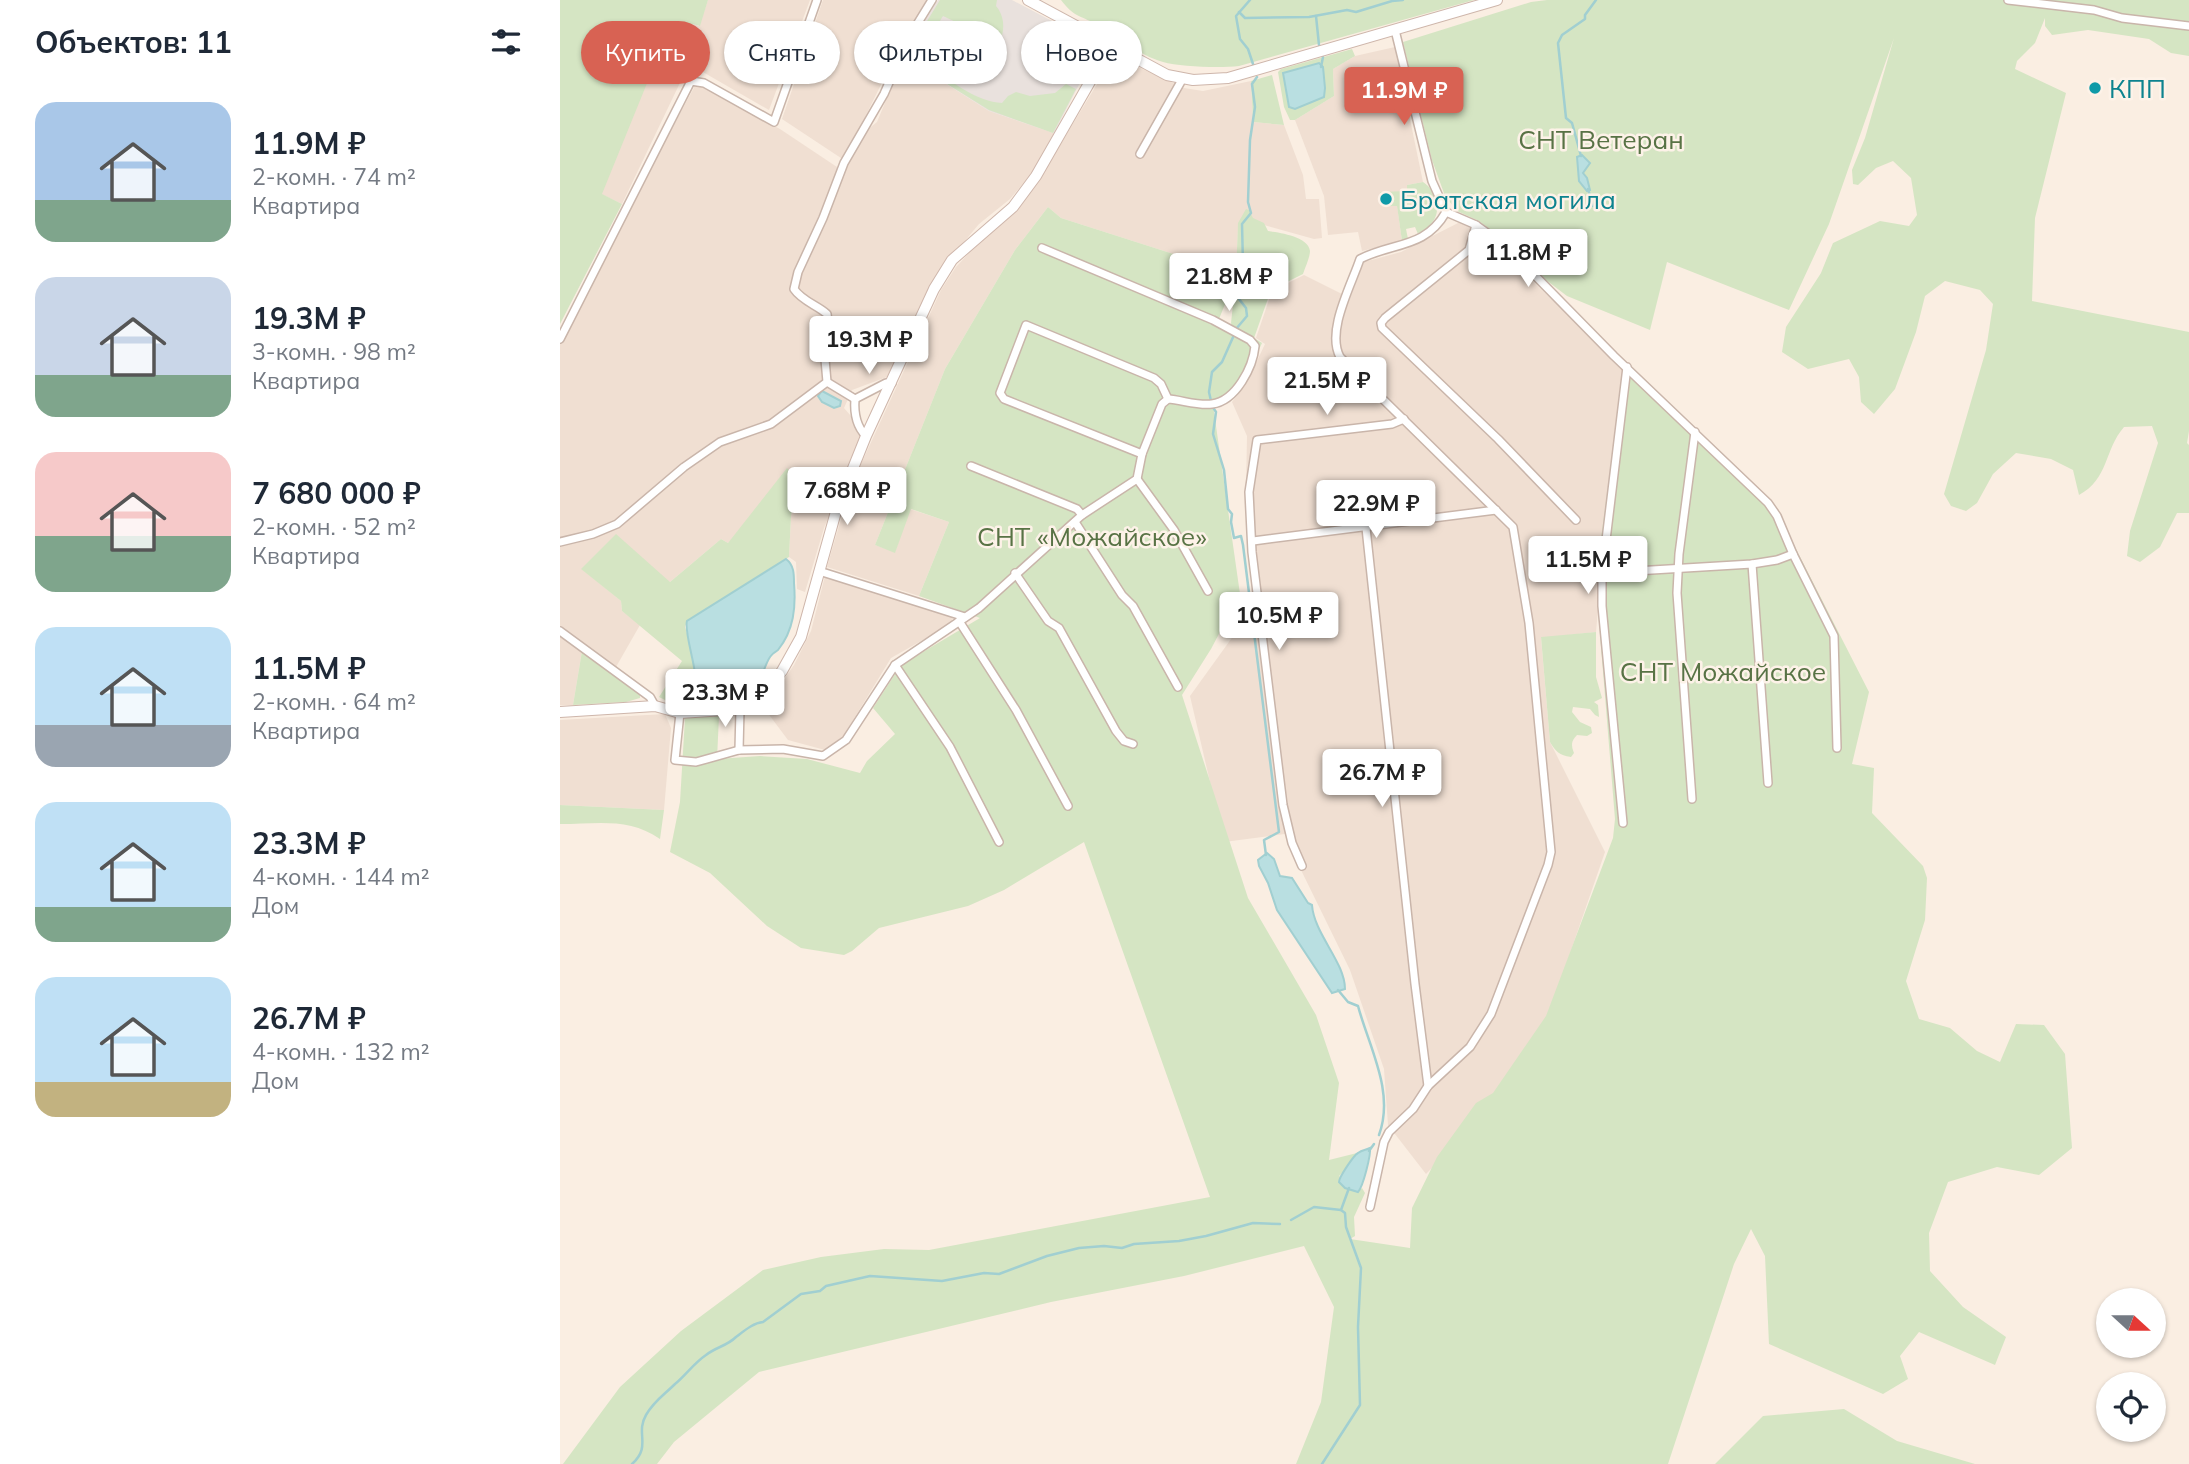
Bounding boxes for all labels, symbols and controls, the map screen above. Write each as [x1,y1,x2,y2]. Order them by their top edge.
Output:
chip: Купить [581,21,710,84]
chip: Снять [724,21,840,84]
chip: Фильтры [854,21,1007,84]
chip: Новое [1021,21,1142,84]
text: Объектов: 11 [35,23,232,61]
icon: filters [487,23,525,61]
pin: 11.9M ₽ [1339,68,1469,127]
place label: КПП [2109,72,2166,105]
text: 11.9M ₽ [1360,75,1448,104]
marker: КПП [2087,80,2103,96]
park label: СНТ Ветеран [1518,123,1684,156]
text: 11.9M ₽ [252,124,366,162]
icon: home [91,130,175,214]
text: 2-комн. · 74 m² [252,162,416,191]
place label: Братская могила [1400,183,1616,216]
text: Квартира [252,191,360,220]
marker: Братская могила [1378,191,1394,207]
pin: 11.8M ₽ [1463,230,1593,289]
text: 11.8M ₽ [1484,237,1572,266]
pin: 21.8M ₽ [1164,254,1294,313]
text: 21.8M ₽ [1185,261,1273,290]
text: 19.3M ₽ [252,299,366,337]
icon: home [91,305,175,389]
pin: 19.3M ₽ [804,316,934,376]
text: 19.3M ₽ [825,324,913,353]
text: 3-комн. · 98 m² [252,337,416,366]
pin: 21.5M ₽ [1262,358,1392,417]
text: 21.5M ₽ [1283,365,1371,394]
text: Квартира [252,366,360,395]
pin: 7.68M ₽ [782,468,912,527]
text: 7 680 000 ₽ [252,474,421,512]
text: 7.68M ₽ [803,475,891,504]
icon: home [91,480,175,564]
pin: 22.9M ₽ [1311,480,1441,540]
text: 22.9M ₽ [1332,488,1420,517]
text: 2-комн. · 52 m² [252,512,416,541]
park label: СНТ «Можайское» [977,520,1207,553]
pin: 11.5M ₽ [1523,536,1653,596]
text: Квартира [252,541,360,570]
text: 11.5M ₽ [1544,544,1632,573]
pin: 10.5M ₽ [1214,592,1344,652]
text: 10.5M ₽ [1235,600,1323,629]
text: 11.5M ₽ [252,649,366,687]
icon: home [91,655,175,739]
park label: СНТ Можайское [1620,655,1826,688]
pin: 23.3M ₽ [660,670,790,729]
text: 23.3M ₽ [681,677,769,706]
text: 2-комн. · 64 m² [252,687,416,716]
text: Квартира [252,716,360,745]
pin: 26.7M ₽ [1317,750,1447,809]
text: 26.7M ₽ [1338,757,1426,786]
text: 23.3M ₽ [252,824,366,862]
icon: home [91,830,175,914]
text: 4-комн. · 144 m² [252,862,430,891]
text: Дом [252,891,299,920]
text: 26.7M ₽ [252,999,366,1037]
icon: home [91,1005,175,1089]
text: 4-комн. · 132 m² [252,1037,430,1066]
text: Дом [252,1066,299,1095]
north arrow [2096,1288,2166,1358]
map controls [2096,1288,2166,1442]
button: locate [2096,1372,2166,1442]

